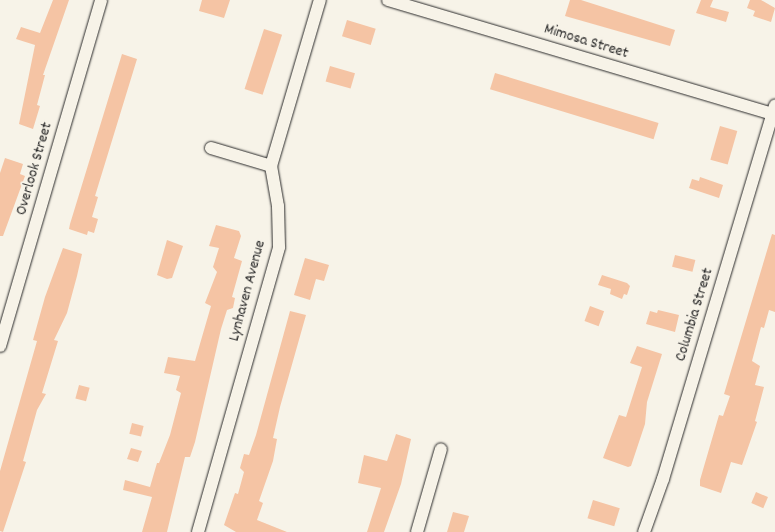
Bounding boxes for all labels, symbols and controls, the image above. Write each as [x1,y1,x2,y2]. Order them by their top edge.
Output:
street label: Mimosa Street [541,20,631,64]
street label: Overlook Street [13,120,57,218]
street label: Lynhaven Avenue [225,238,271,344]
street label: Columbia Street [672,266,718,364]

